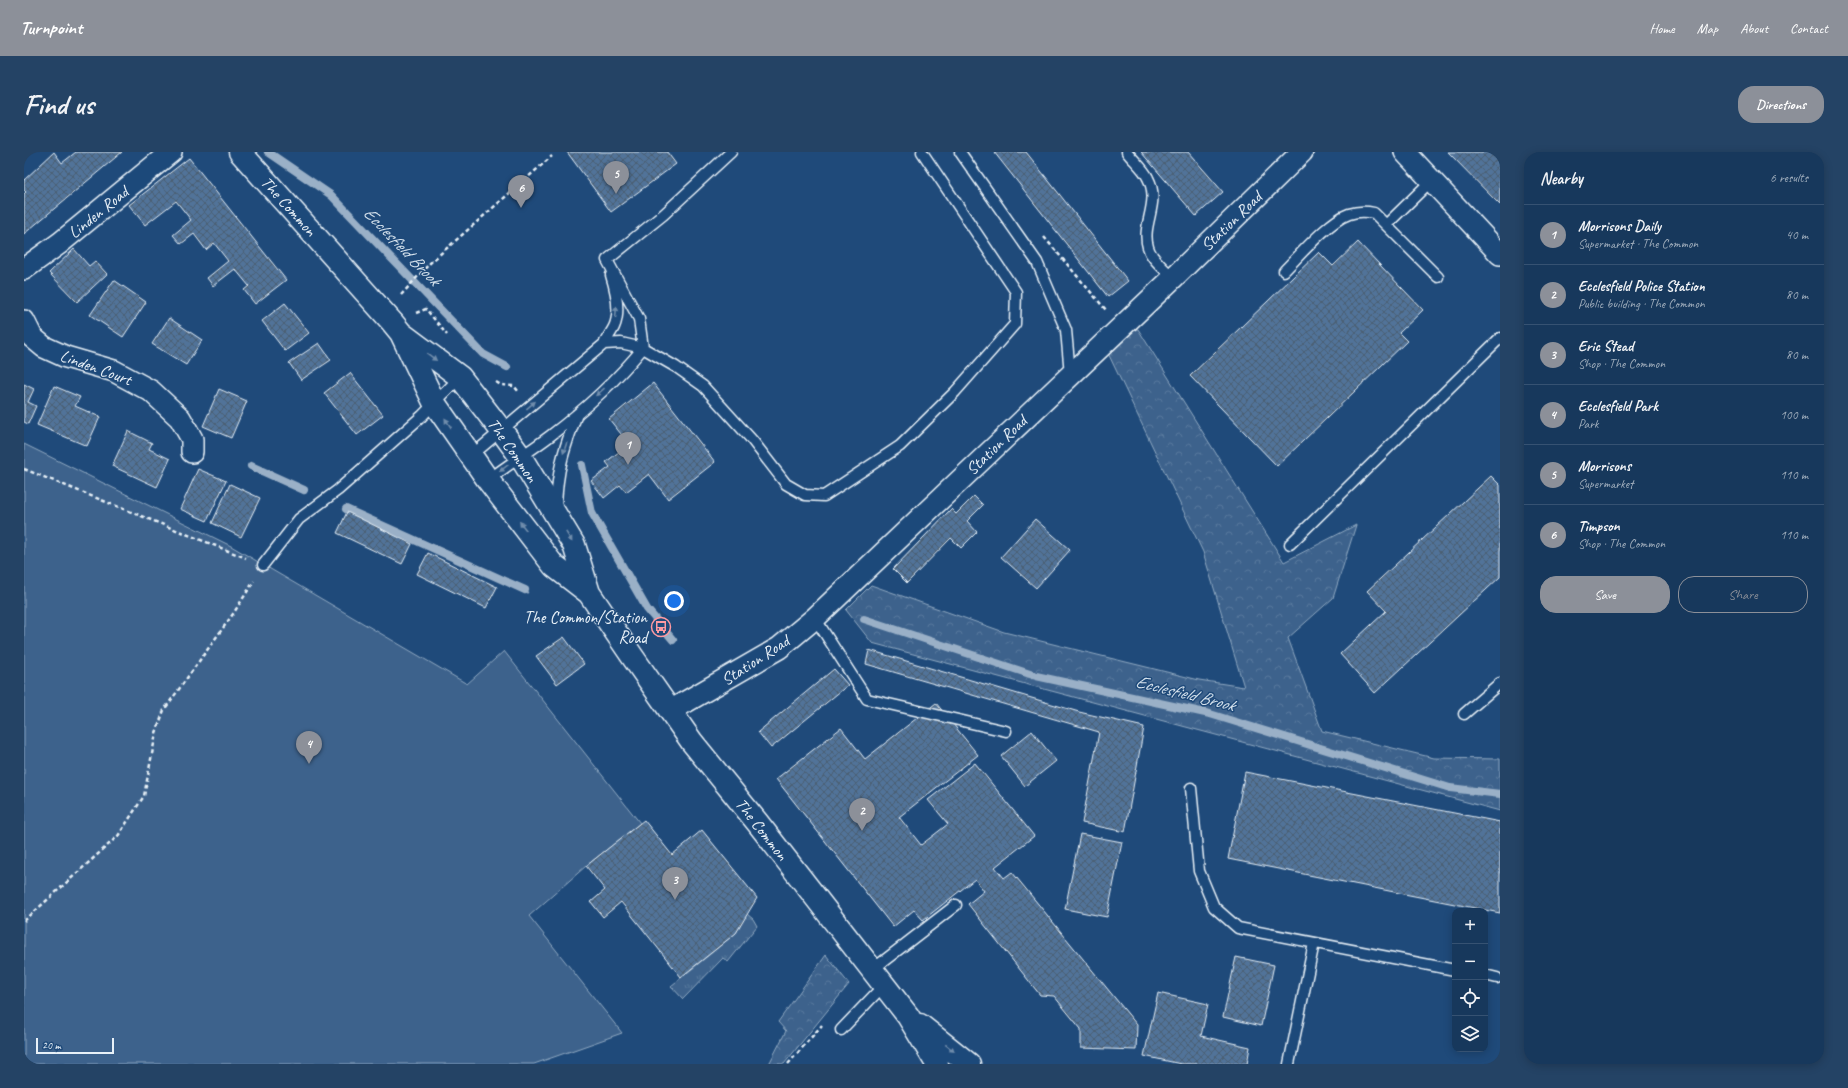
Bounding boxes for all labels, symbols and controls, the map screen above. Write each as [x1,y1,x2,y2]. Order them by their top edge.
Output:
text: Turnpoint [20,16,82,40]
text: Home [1649,20,1675,37]
text: Map [1697,20,1718,37]
text: About [1740,20,1768,37]
text: Contact [1790,20,1828,37]
button: Directions [1738,86,1824,123]
text: Find us [24,87,94,122]
pin: 5 [603,161,629,194]
text: Nearby [1540,168,1583,189]
text: 6 results [1770,170,1808,186]
street label: The Common [256,172,322,242]
pin: 6 [508,175,534,208]
street label: Linden Road [64,180,134,243]
street label: Station Road [1196,186,1268,256]
water label: Ecclesfield Brook [359,202,447,292]
text: Morrisons Daily [1578,217,1661,236]
text: 1 [1550,227,1556,243]
text: 40 m [1786,227,1808,243]
text: Supermarket · The Common [1578,236,1698,252]
text: Ecclesfield Police Station [1578,277,1705,296]
text: 2 [1550,287,1556,303]
text: 80 m [1786,287,1808,303]
text: Public building · The Common [1578,296,1705,312]
one-way arrow [613,306,619,318]
text: Eric Stead [1578,337,1633,356]
street label: Linden Court [57,345,137,391]
text: 3 [1550,347,1556,363]
text: 80 m [1786,347,1808,363]
one-way arrow [427,352,437,360]
text: Shop · The Common [1578,356,1665,372]
one-way arrow [595,388,606,397]
text: Ecclesfield Park [1578,397,1658,416]
one-way arrow [525,400,536,409]
text: 4 [1550,407,1556,423]
text: 100 m [1780,407,1808,423]
street label: Station Road [961,410,1033,480]
street label: The Common [483,414,543,487]
text: Park [1578,416,1599,432]
one-way arrow [445,418,452,429]
pin: 1 [615,432,641,465]
one-way arrow [561,443,567,455]
text: Morrisons [1578,457,1631,476]
one-way arrow [498,464,509,472]
text: 5 [1550,467,1556,483]
text: 110 m [1780,467,1808,483]
text: Supermarket [1578,476,1633,492]
text: Timpson [1578,517,1620,536]
one-way arrow [518,520,527,531]
text: 6 [1550,527,1556,543]
text: 110 m [1780,527,1808,543]
one-way arrow [566,531,573,543]
text: Shop · The Common [1578,536,1665,552]
button: Save [1540,576,1670,613]
button: Share [1678,576,1808,613]
your location [664,591,684,611]
place label: The Common/Station Road [524,607,649,648]
bus stop icon: The Common/Station Road [650,616,672,638]
street label: Station Road [717,629,795,690]
water label: Ecclesfield Brook [1133,670,1240,717]
pin: 4 [296,731,322,764]
street label: The Common [731,794,793,866]
pin: 2 [849,798,875,831]
pin: 3 [662,867,688,900]
map controls [1452,908,1488,1052]
button: + [1452,908,1488,944]
button: − [1452,944,1488,980]
button: locate [1452,980,1488,1016]
button: layers [1452,1016,1488,1052]
scale bar [36,1036,114,1055]
text: 20 m [42,1038,61,1052]
one-way arrow [944,1044,955,1052]

